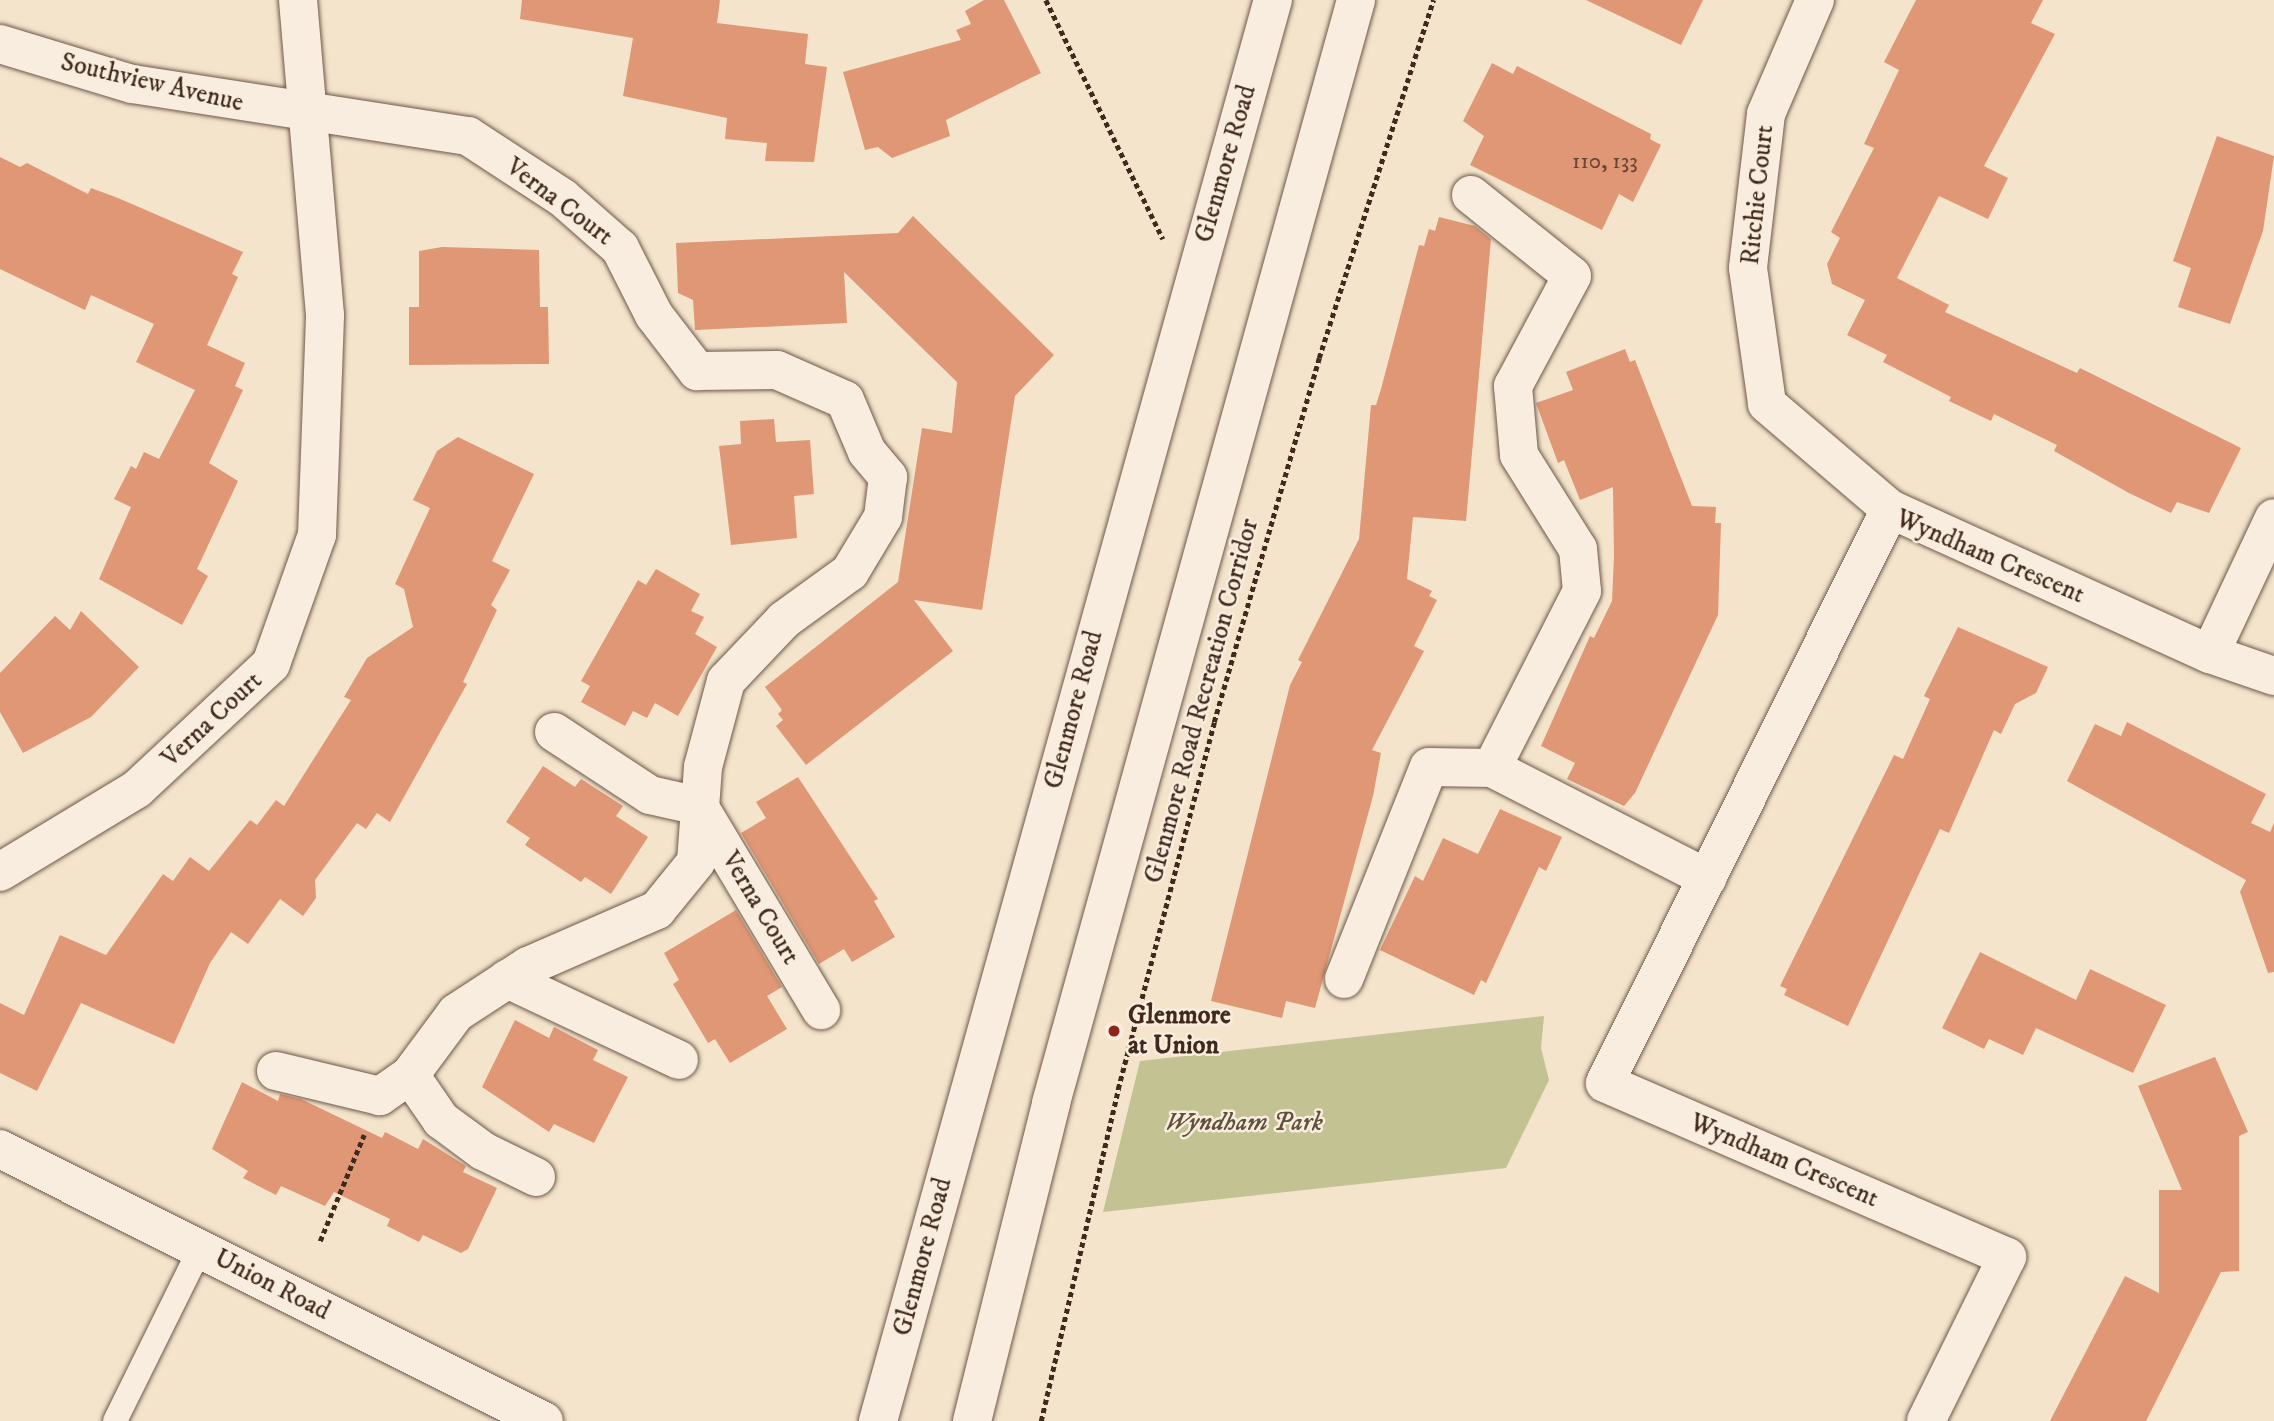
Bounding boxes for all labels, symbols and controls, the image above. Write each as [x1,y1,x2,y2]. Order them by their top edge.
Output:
street label: Southview Avenue [58,47,246,119]
street label: Glenmore Road [1189,82,1263,246]
street label: Ritchie Court [1735,123,1781,267]
house number: 110, 133 [1572,148,1638,176]
street label: Verna Court [499,152,619,252]
street label: Wyndham Crescent [1891,503,2089,611]
street label: Glenmore Road Recreation Corridor [1138,515,1266,887]
street label: Glenmore Road [1038,628,1110,792]
street label: Verna Court [155,666,269,774]
street label: Verna Court [714,846,806,970]
place label: Glenmore at Union [1128,1000,1231,1062]
marker: Glenmore at Union [1106,1023,1122,1039]
park label: Wyndham Park [1165,1107,1323,1139]
street label: Wyndham Crescent [1685,1107,1883,1215]
street label: Glenmore Road [887,1175,959,1339]
street label: Union Road [209,1243,335,1327]

